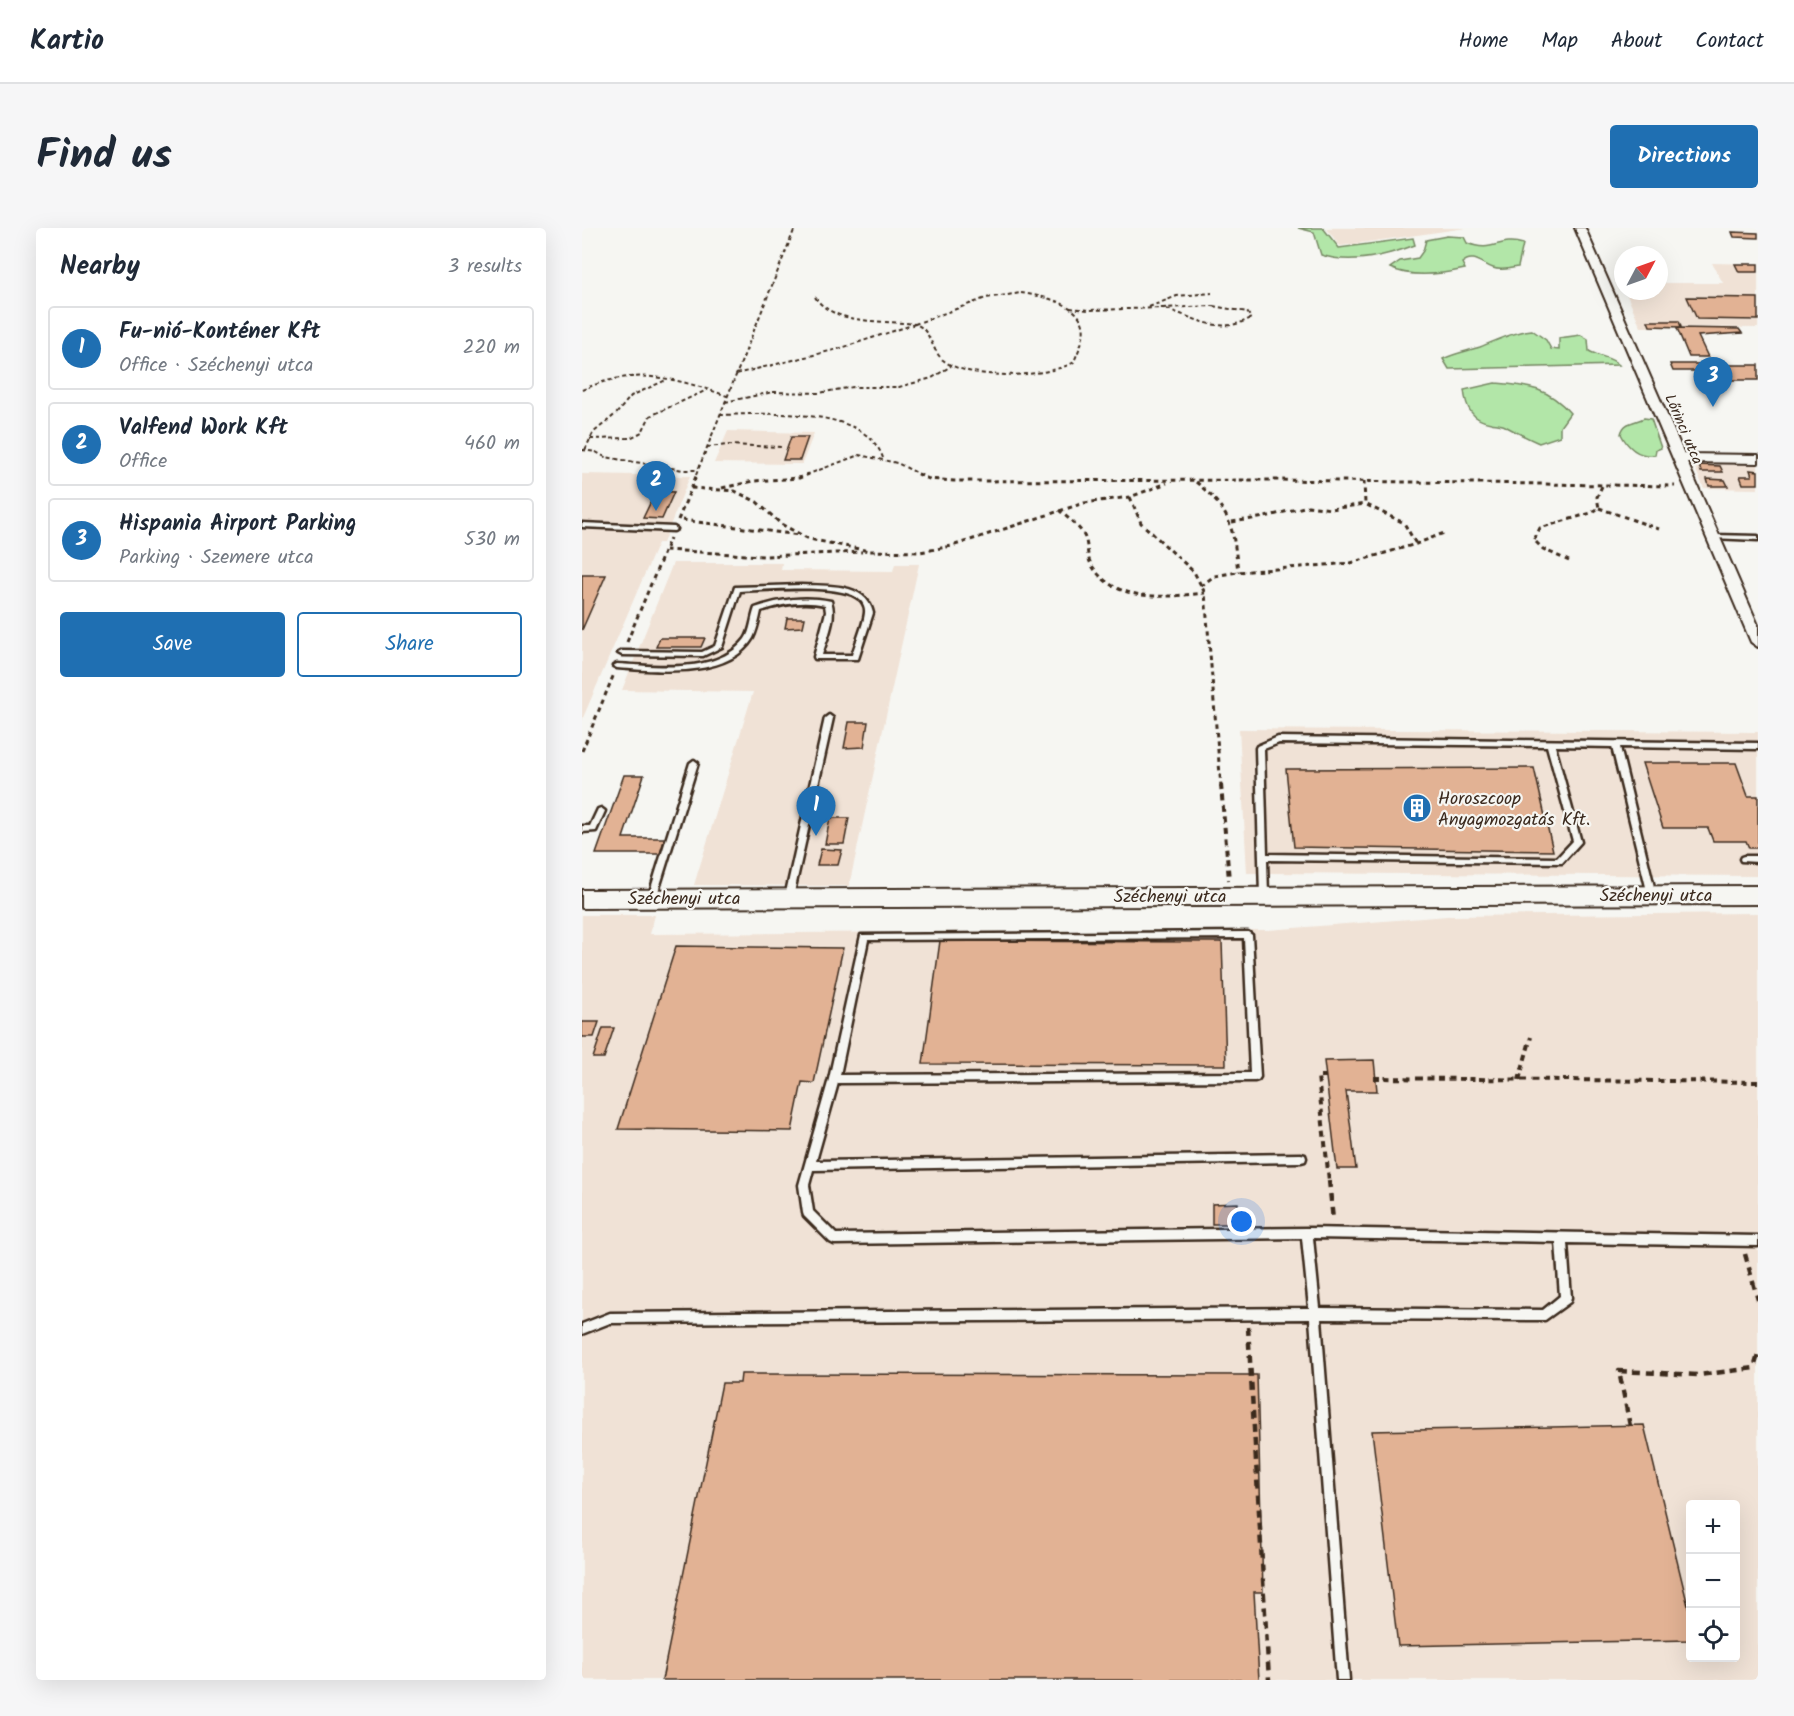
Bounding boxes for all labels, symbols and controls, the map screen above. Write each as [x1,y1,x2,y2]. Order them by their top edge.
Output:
text: Kartio [30,19,104,64]
text: Home [1459,25,1508,58]
text: Map [1541,25,1578,58]
text: About [1611,25,1662,58]
text: Contact [1695,25,1764,58]
text: Find us [36,123,172,190]
button: Directions [1610,125,1758,188]
text: Nearby [60,246,140,288]
north arrow [1614,246,1668,300]
text: 3 results [448,251,522,283]
text: Fu-nió-Konténer Kft [119,315,320,350]
text: 1 [78,332,85,364]
text: 220 m [463,332,520,364]
text: Office · Széchenyi utca [119,350,313,382]
pin: 3 [1694,358,1732,407]
street label: Lőrinci utca [1657,390,1709,468]
text: Valfend Work Kft [119,411,288,446]
text: 2 [76,428,87,460]
text: 460 m [464,428,520,460]
text: Office [119,446,167,478]
pin: 2 [636,462,676,511]
text: Hispania Airport Parking [119,507,356,542]
text: 3 [76,524,87,556]
text: 530 m [464,524,520,556]
text: Parking · Szemere utca [119,542,314,574]
button: Save [60,612,285,677]
button: Share [297,612,522,677]
place label: Horoszcoop Anyagmozgatás Kft. [1438,785,1590,835]
pin: 1 [796,786,836,836]
building icon: Horoszcoop Anyagmozgatás Kft. [1401,792,1433,824]
street label: Széchenyi utca [1600,882,1712,911]
street label: Széchenyi utca [1114,883,1226,912]
street label: Széchenyi utca [628,885,740,914]
your location [1227,1207,1256,1236]
map controls [1686,1500,1740,1662]
button: + [1686,1500,1740,1554]
button: − [1686,1554,1740,1608]
button: locate [1686,1608,1740,1662]

